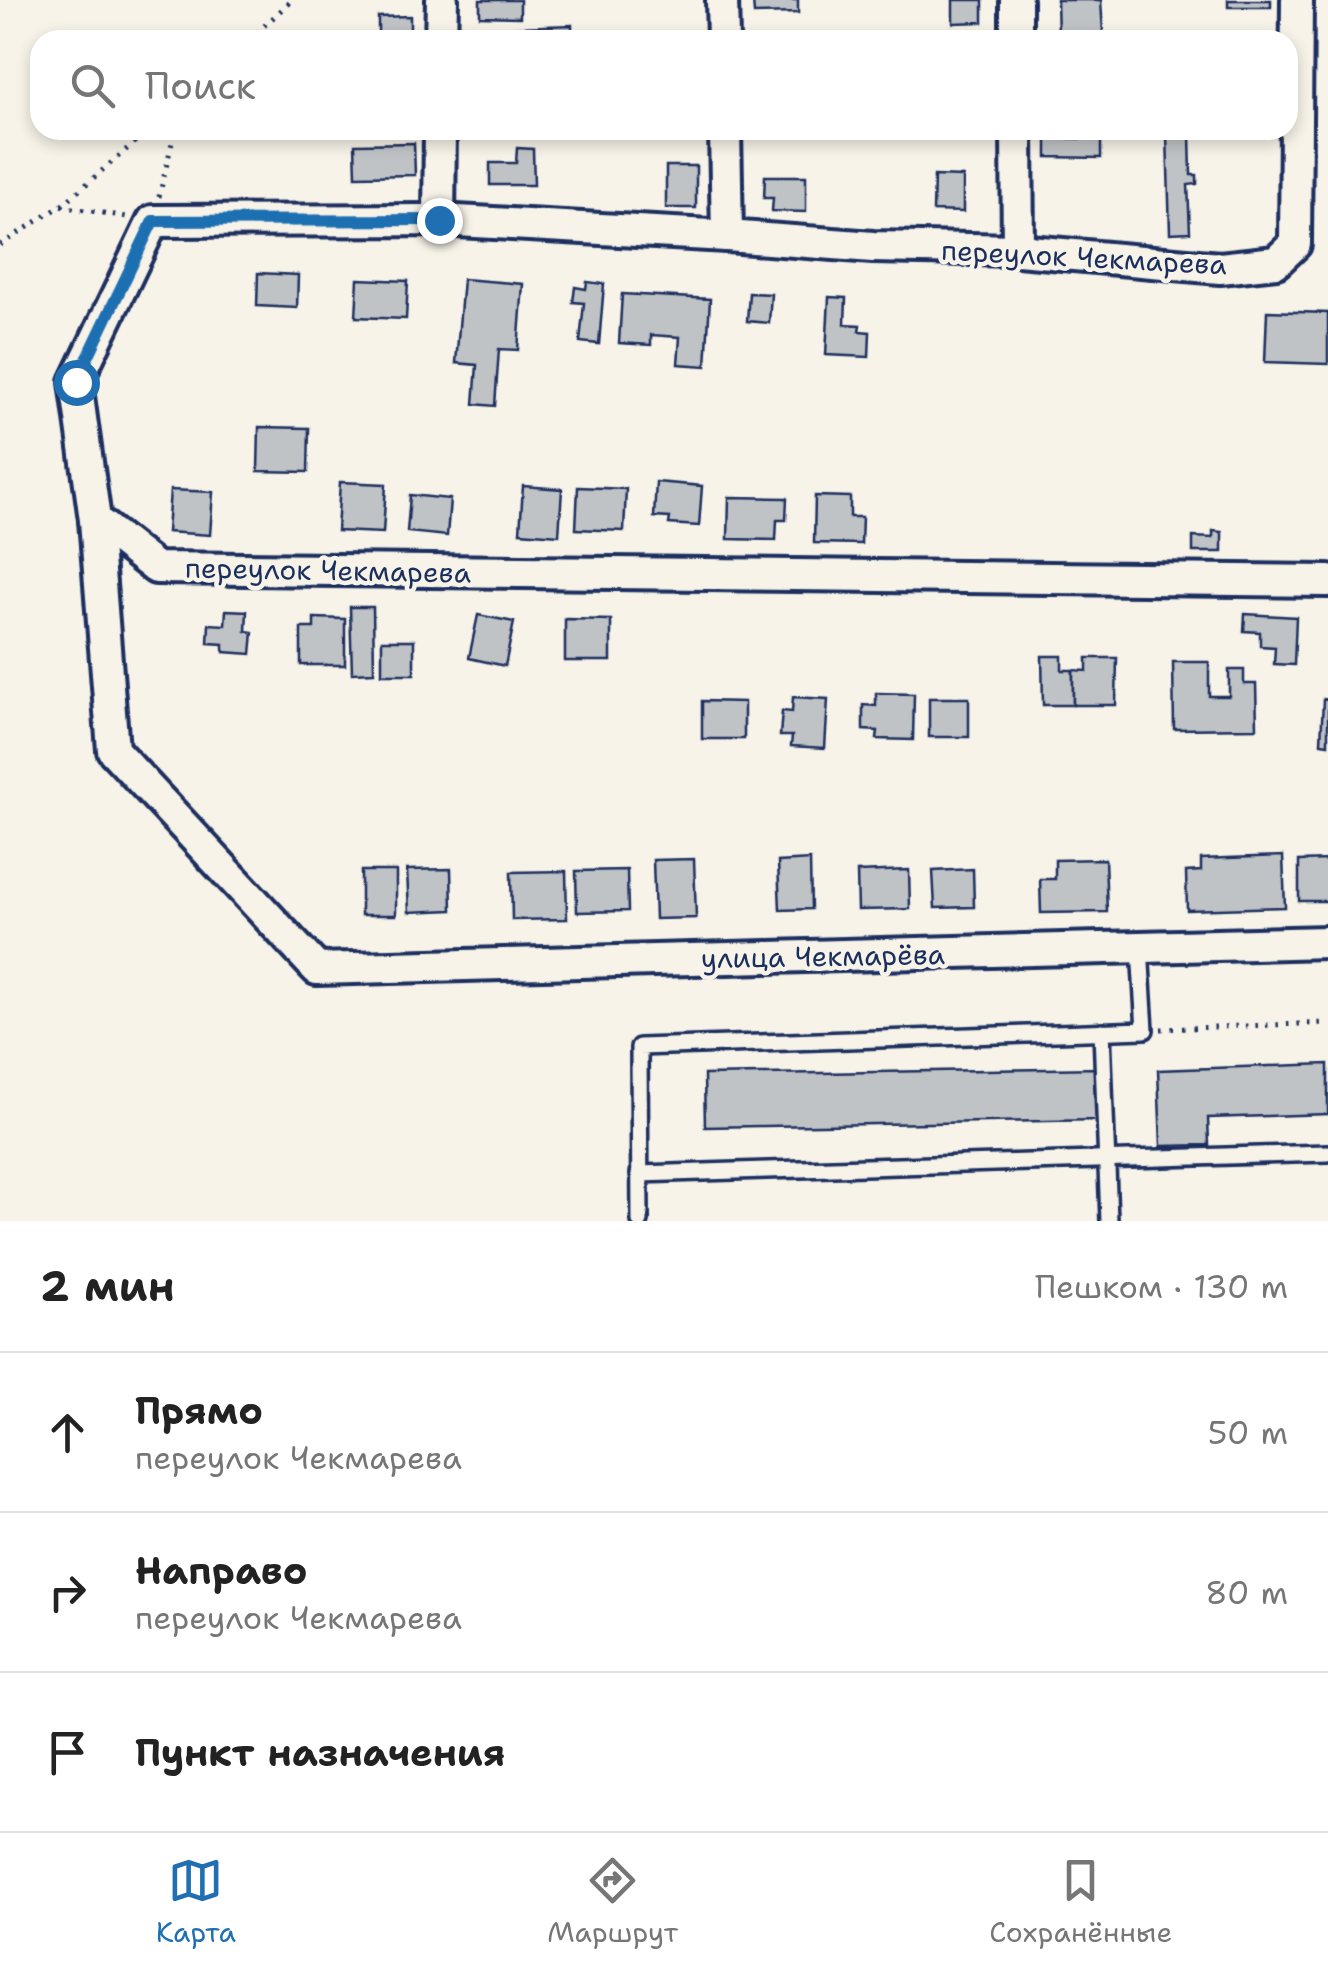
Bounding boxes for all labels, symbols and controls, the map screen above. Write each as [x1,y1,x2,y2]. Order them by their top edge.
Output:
search box [30,30,1298,140]
icon: search [65,58,120,113]
text: Поиск [145,60,256,111]
route end [417,198,463,244]
street label: переулок Чекмарева [940,231,1228,283]
route start [54,360,100,406]
street label: переулок Чекмарева [185,549,471,591]
street label: улица Чекмарёва [701,935,945,977]
text: 2 мин [40,1258,175,1314]
text: Пешком · 130 m [1035,1265,1288,1308]
text: Прямо [135,1385,263,1436]
icon: ahead [40,1405,95,1460]
text: 50 m [1208,1411,1288,1454]
text: переулок Чекмарева [135,1436,462,1479]
text: Направо [135,1545,308,1596]
icon: right [40,1565,95,1620]
text: 80 m [1205,1571,1288,1614]
text: переулок Чекмарева [135,1596,462,1639]
icon: arrive [40,1725,95,1780]
text: Пункт назначения [135,1727,505,1778]
tab: Карта [156,1853,236,1951]
tab: Маршрут [547,1853,678,1951]
tab: Сохранённые [989,1853,1172,1951]

